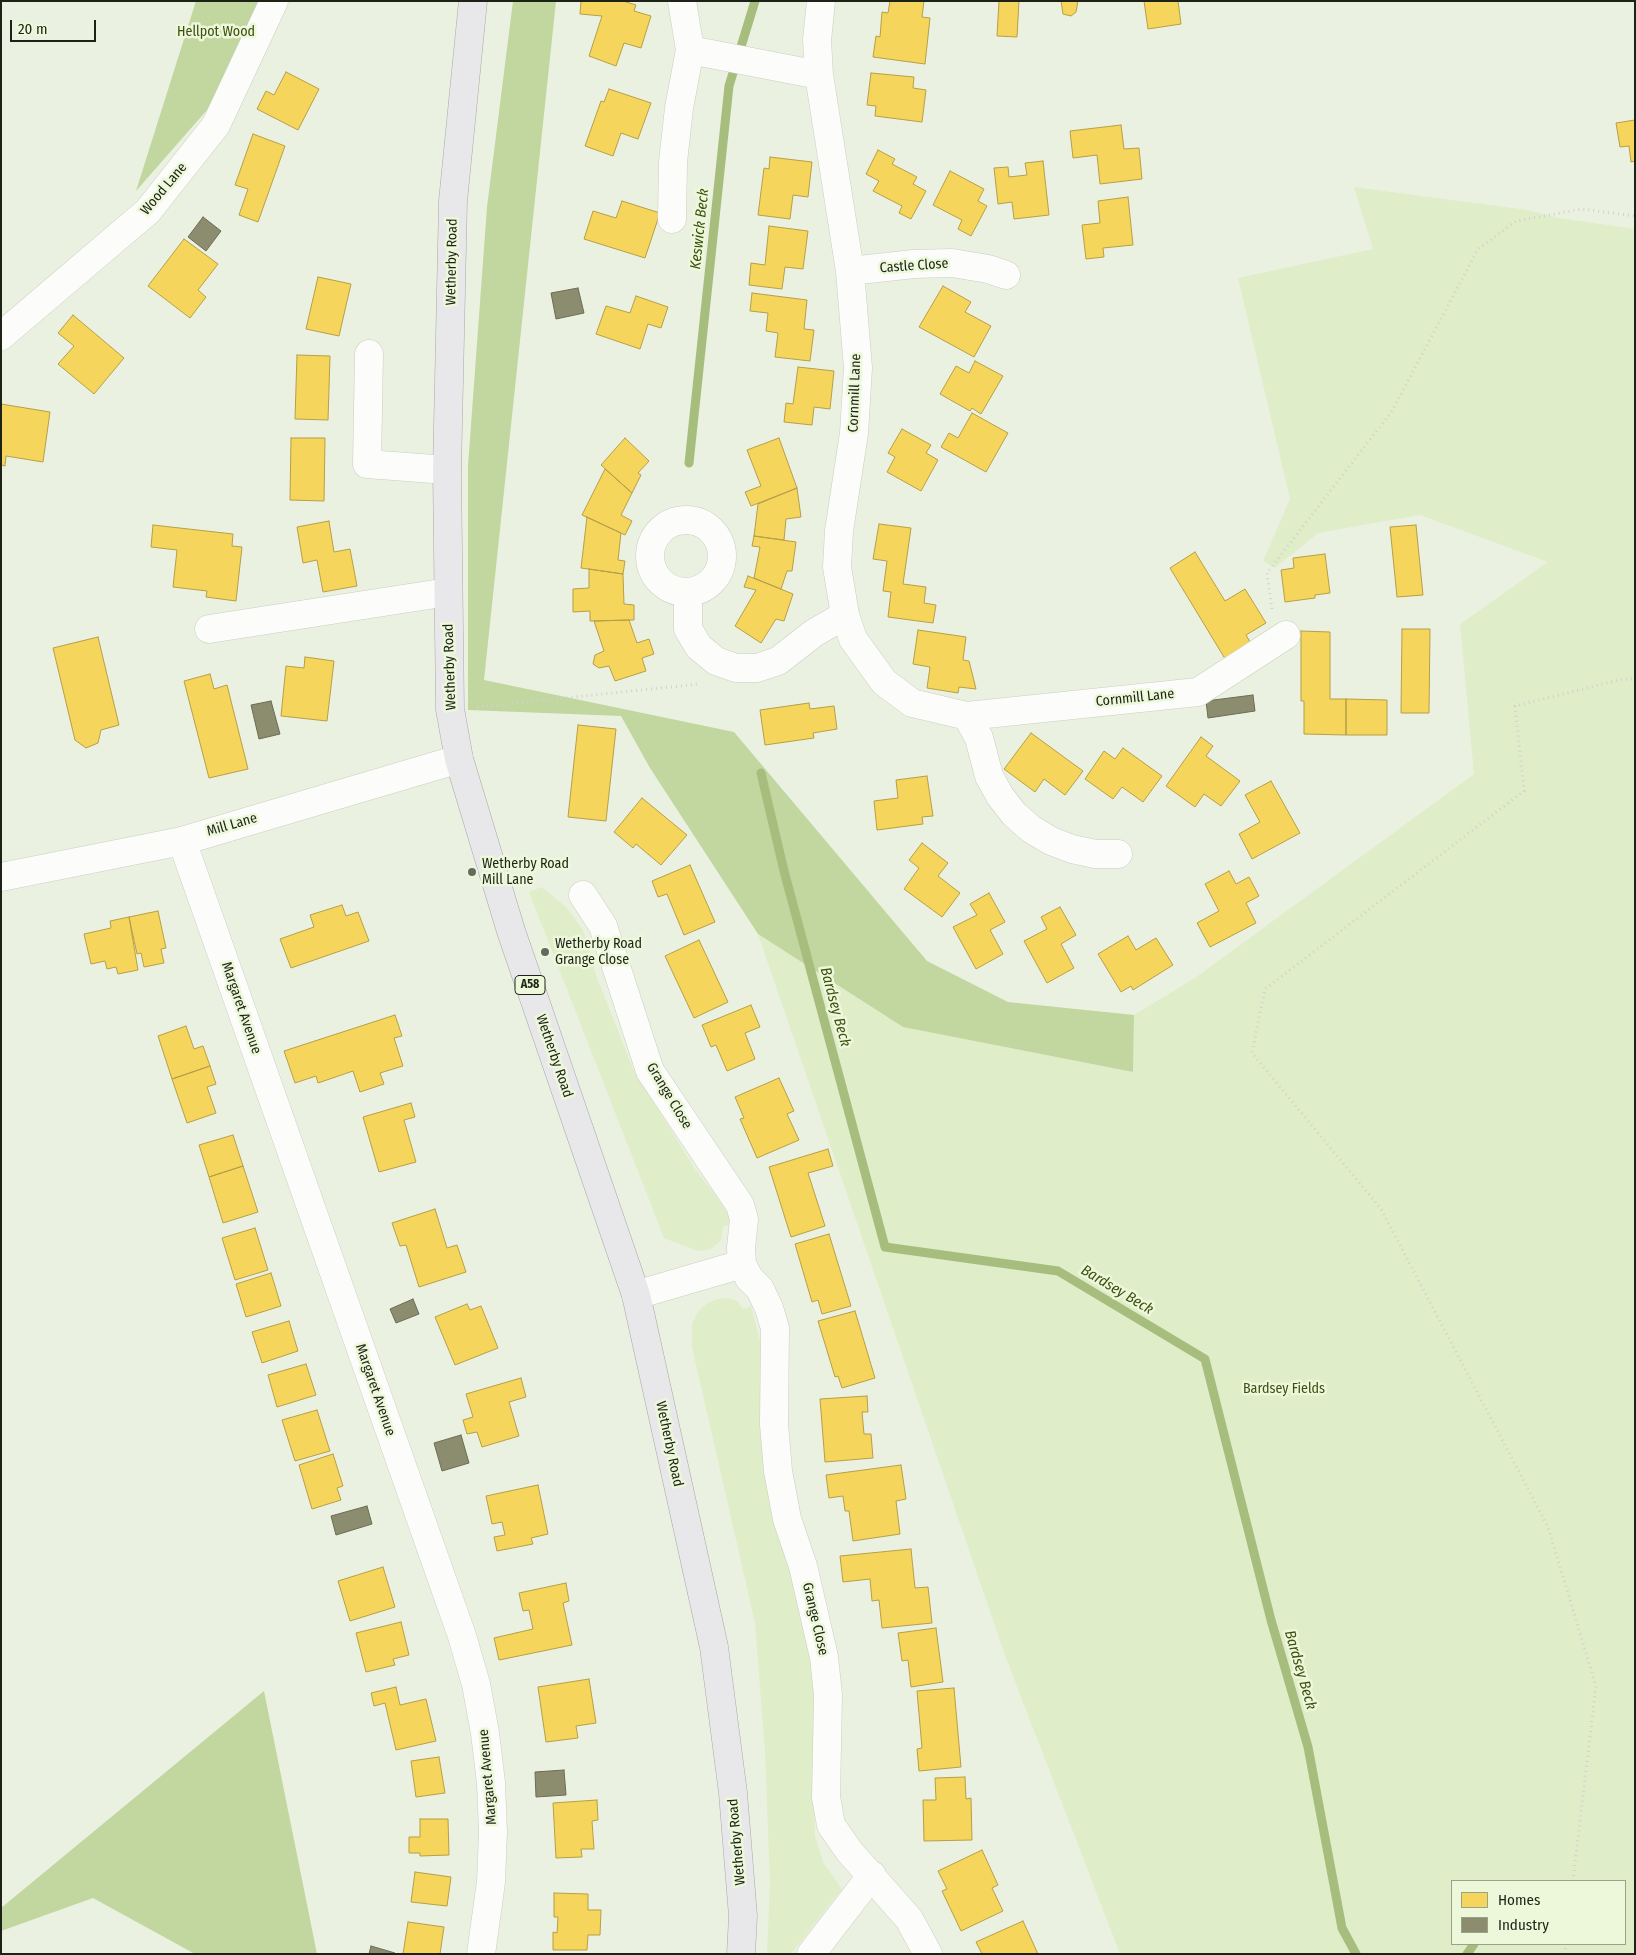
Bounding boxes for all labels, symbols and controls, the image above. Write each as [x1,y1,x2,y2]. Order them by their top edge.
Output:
scale bar [12,10,99,42]
text: 20 m [18,20,48,38]
park label: Hellpot Wood [177,24,255,40]
street label: Wood Lane [137,159,191,219]
water label: Keswick Beck [687,188,713,270]
street label: Wetherby Road [443,218,461,306]
street label: Castle Close [879,255,949,277]
street label: Cornmill Lane [845,353,865,433]
street label: Wetherby Road [440,623,460,711]
street label: Cornmill Lane [1095,686,1175,710]
street label: Mill Lane [205,810,259,840]
place label: Wetherby Road Mill Lane [482,856,569,889]
marker: Wetherby Road Mill Lane [466,866,478,878]
place label: Wetherby Road Grange Close [555,936,642,969]
marker: Wetherby Road Grange Close [539,946,551,958]
street label: Margaret Avenue [217,960,265,1056]
water label: Bardsey Beck [816,965,854,1049]
road number: A58 [515,976,545,994]
street label: Wetherby Road [532,1012,576,1100]
street label: Grange Close [643,1060,695,1132]
water label: Bardsey Beck [1077,1261,1157,1319]
street label: Margaret Avenue [351,1342,399,1438]
park label: Bardsey Fields [1243,1381,1325,1397]
street label: Wetherby Road [652,1400,686,1488]
street label: Grange Close [798,1581,832,1657]
water label: Bardsey Beck [1280,1628,1320,1712]
street label: Margaret Avenue [475,1728,501,1826]
street label: Wetherby Road [725,1798,749,1886]
legend [1451,1880,1626,1945]
text: Homes [1498,1891,1540,1909]
text: Industry [1498,1916,1549,1934]

